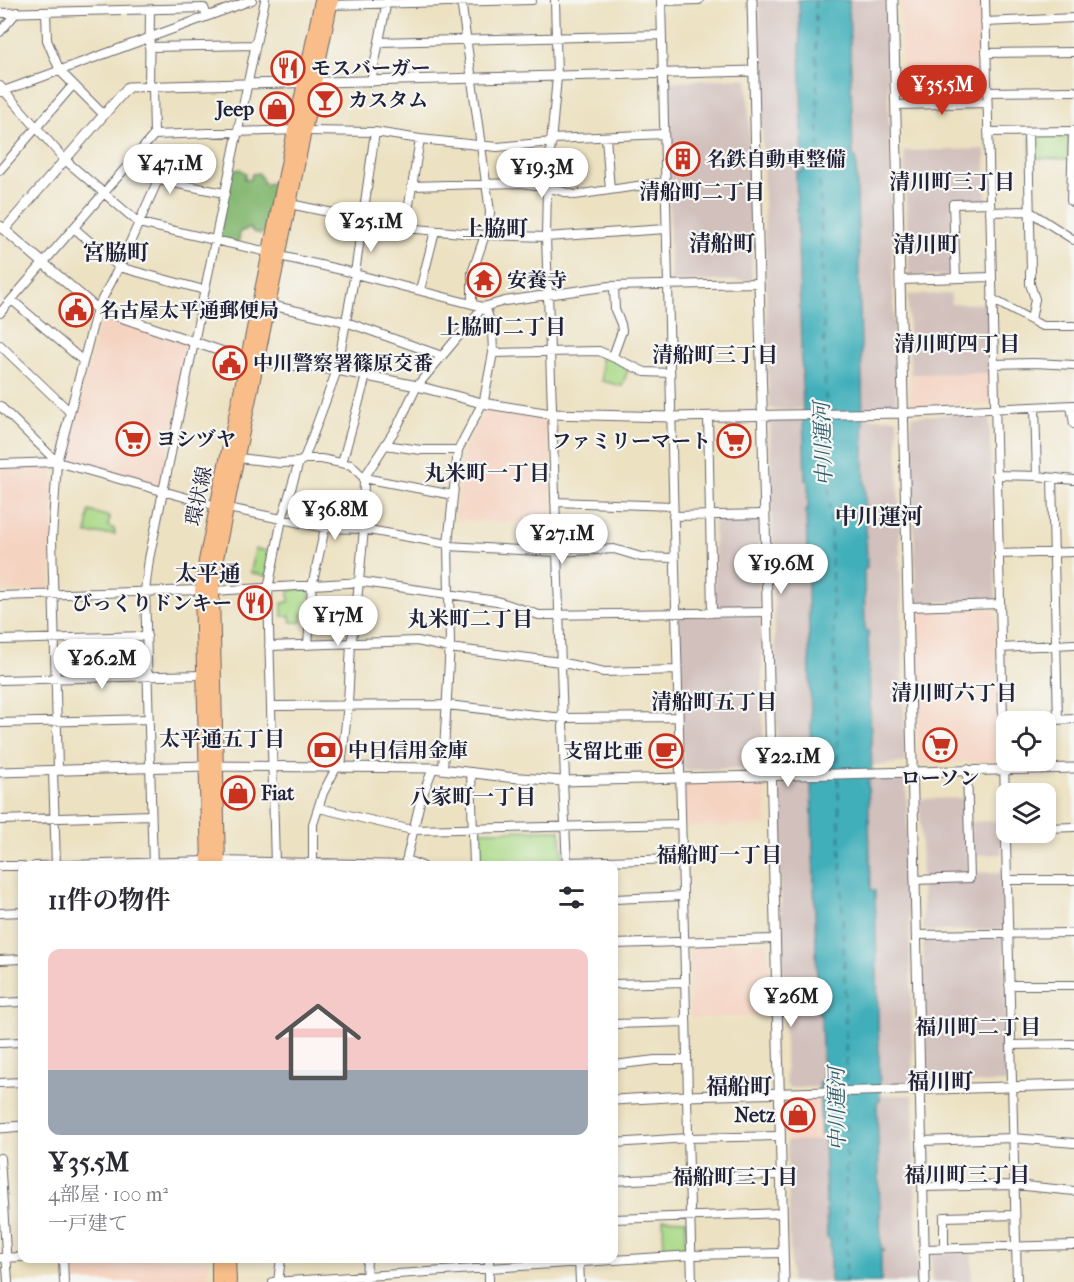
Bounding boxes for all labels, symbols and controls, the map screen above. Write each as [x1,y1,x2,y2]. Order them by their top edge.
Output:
restaurant icon: モスバーガー [270,50,306,86]
place label: モスバーガー [311,57,431,80]
pin: ¥35.5M [893,65,991,116]
text: ¥35.5M [911,73,973,96]
bar icon: カスタム [307,82,343,118]
place label: カスタム [348,89,428,112]
shop icon: Jeep [259,91,295,127]
place label: Jeep [214,98,254,121]
building icon: 名鉄自動車整備 [665,141,701,177]
pin: ¥47.1M [121,144,219,195]
pin: ¥19.3M [493,148,591,199]
place label: 名鉄自動車整備 [706,148,846,171]
text: ¥47.1M [137,152,203,175]
text: ¥19.3M [510,156,574,179]
district label: 清川町三丁目 [889,170,1015,194]
district label: 清船町二丁目 [639,180,765,204]
pin: ¥25.1M [322,202,420,253]
text: ¥25.1M [339,210,403,233]
district label: 上脇町 [462,216,528,242]
district label: 清船町 [689,231,755,257]
district label: 清川町 [893,232,959,258]
district label: 宮脇町 [83,240,149,266]
temple icon: 安養寺 [466,262,502,298]
place label: 安養寺 [507,269,567,292]
public building icon: 名古屋太平通郵便局 [58,292,94,328]
place label: 名古屋太平通郵便局 [99,299,279,322]
district label: 上脇町二丁目 [440,315,566,339]
district label: 清川町四丁目 [894,332,1020,356]
district label: 清船町三丁目 [652,343,778,367]
public building icon: 中川警察署篠原交番 [212,345,248,381]
place label: 中川警察署篠原交番 [253,352,433,375]
water label: 中川運河 [809,398,836,486]
supermarket icon: ヨシヅヤ [115,421,151,457]
supermarket icon: ファミリーマート [716,423,752,459]
place label: ヨシヅヤ [156,428,236,451]
place label: ファミリーマート [551,430,711,453]
district label: 丸米町一丁目 [424,461,550,485]
street label: 環状線 [182,464,216,528]
pin: ¥36.8M [286,490,384,541]
text: ¥36.8M [302,498,368,521]
district label: 中川運河 [835,504,923,530]
pin: ¥27.1M [513,514,611,565]
text: ¥27.1M [530,522,594,545]
pin: ¥19.6M [732,544,830,595]
text: ¥19.6M [748,552,814,575]
district label: 太平通 [175,561,241,587]
restaurant icon: びっくりドンキー [237,585,273,621]
place label: びっくりドンキー [72,592,232,615]
pin: ¥17M [302,596,374,647]
text: ¥17M [313,604,363,627]
district label: 丸米町二丁目 [407,607,533,631]
pin: ¥26.2M [53,639,151,690]
text: ¥26.2M [67,647,137,670]
district label: 清川町六丁目 [891,681,1017,705]
district label: 清船町五丁目 [651,690,777,714]
map controls [996,711,1056,843]
button: locate [996,711,1056,771]
district label: 太平通五丁目 [159,727,285,751]
supermarket icon: ローソン [922,727,958,763]
bank icon: 中日信用金庫 [307,732,343,768]
cafe icon: 支留比亜 [648,733,684,769]
pin: ¥22.1M [739,737,837,788]
place label: 中日信用金庫 [348,739,468,762]
place label: 支留比亜 [563,740,643,763]
text: ¥22.1M [755,745,821,768]
place label: ローソン [900,767,980,790]
shop icon: Fiat [220,775,256,811]
place label: Fiat [260,782,295,805]
button: layers [996,783,1056,843]
district label: 八家町一丁目 [410,785,536,809]
district label: 福船町一丁目 [656,843,782,867]
icon: filters [555,881,588,914]
text: 11件の物件 [48,885,171,916]
pin: ¥26M [755,977,827,1028]
text: ¥26M [764,985,818,1008]
icon: home [264,988,372,1096]
district label: 福川町二丁目 [915,1015,1041,1039]
water label: 中川運河 [824,1063,850,1151]
district label: 福川町 [907,1069,973,1095]
district label: 福船町 [706,1074,772,1100]
shop icon: Netz [780,1097,816,1133]
place label: Netz [734,1104,775,1127]
text: ¥35.5M [48,1147,129,1178]
district label: 福川町三丁目 [904,1163,1030,1187]
district label: 福船町三丁目 [672,1165,798,1189]
text: 4部屋 · 100 m² [48,1183,168,1206]
text: 一戸建て [48,1212,128,1235]

